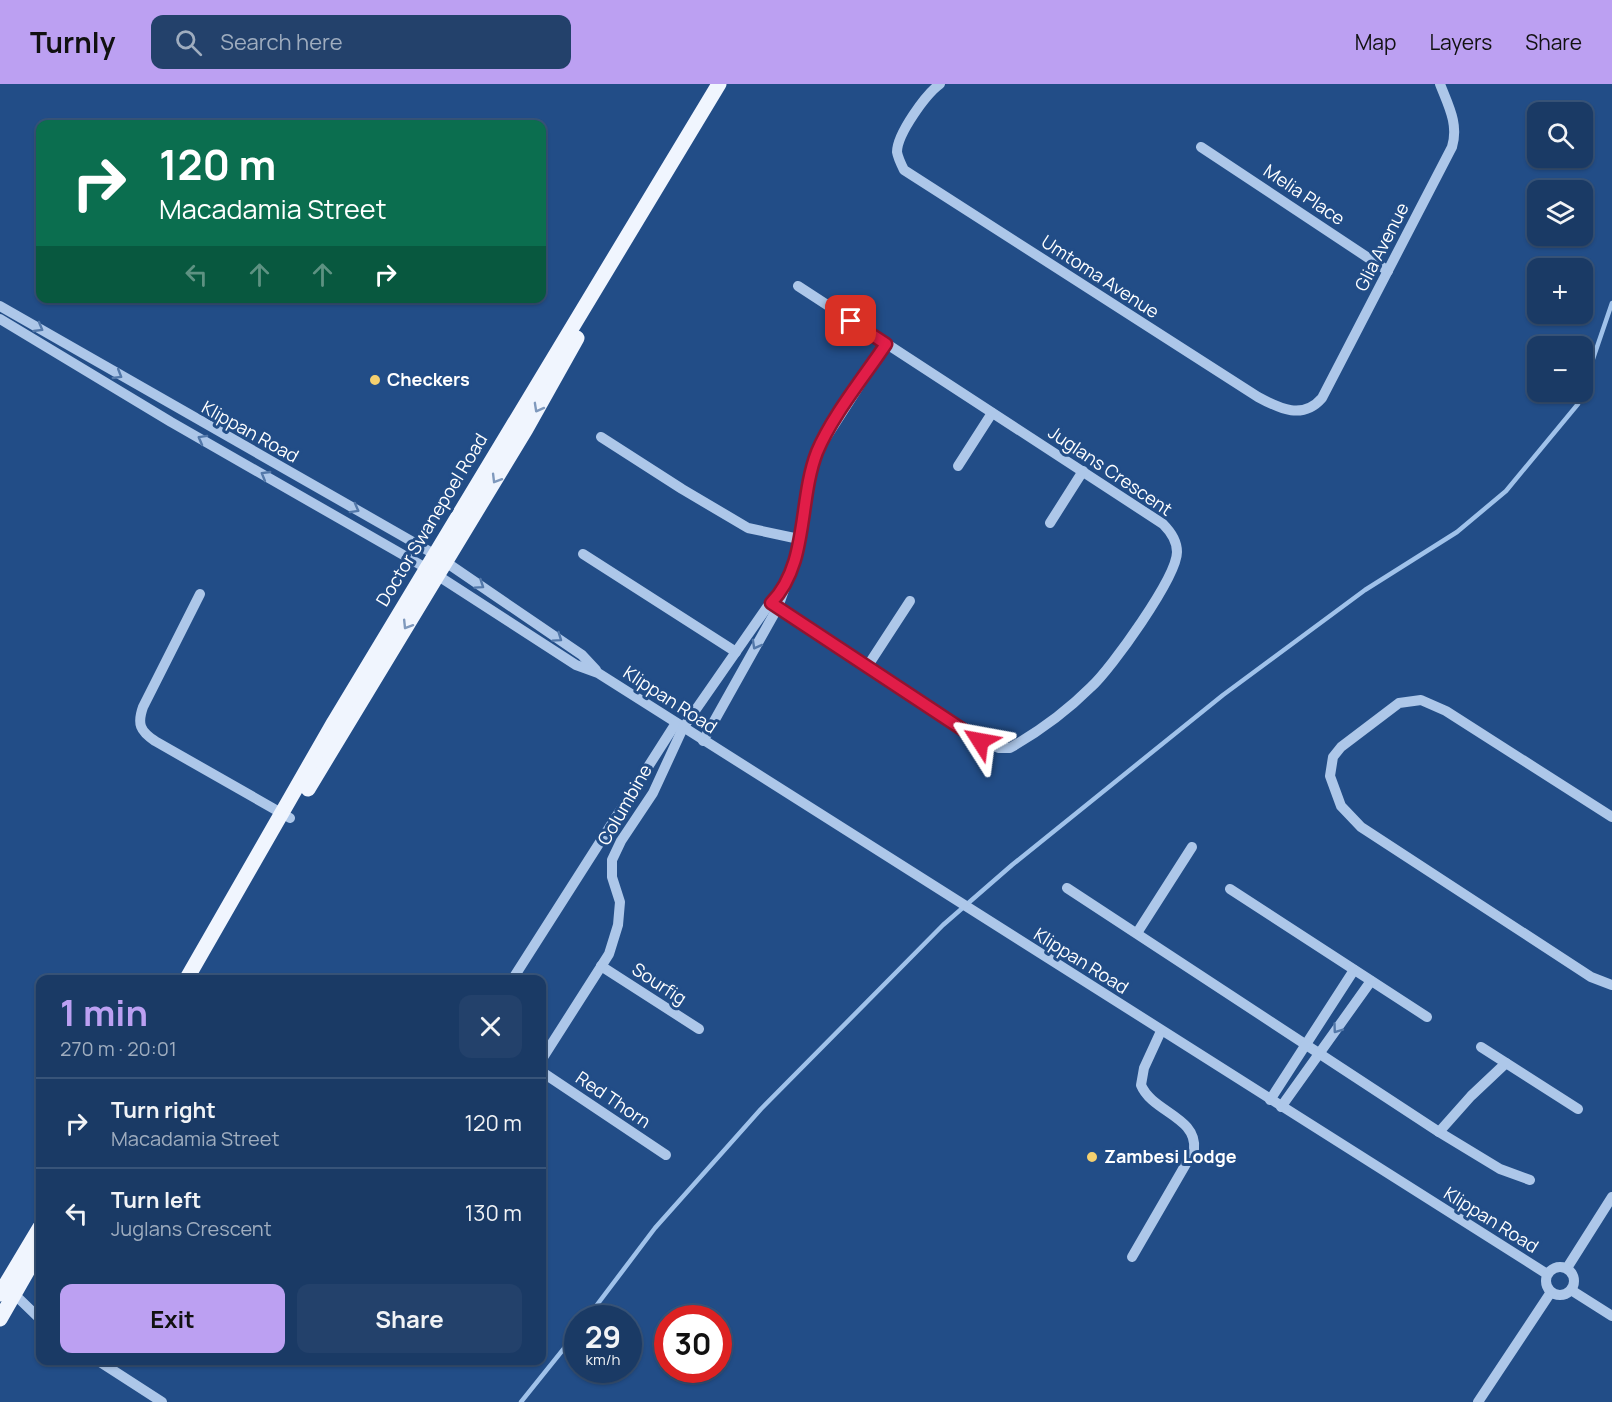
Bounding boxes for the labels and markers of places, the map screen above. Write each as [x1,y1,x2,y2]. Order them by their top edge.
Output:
pin [825,295,876,346]
place label: Checkers [387,367,470,391]
marker: Checkers [368,373,382,387]
place label: Zambesi Lodge [1104,1144,1237,1168]
marker: Zambesi Lodge [1085,1150,1099,1164]

